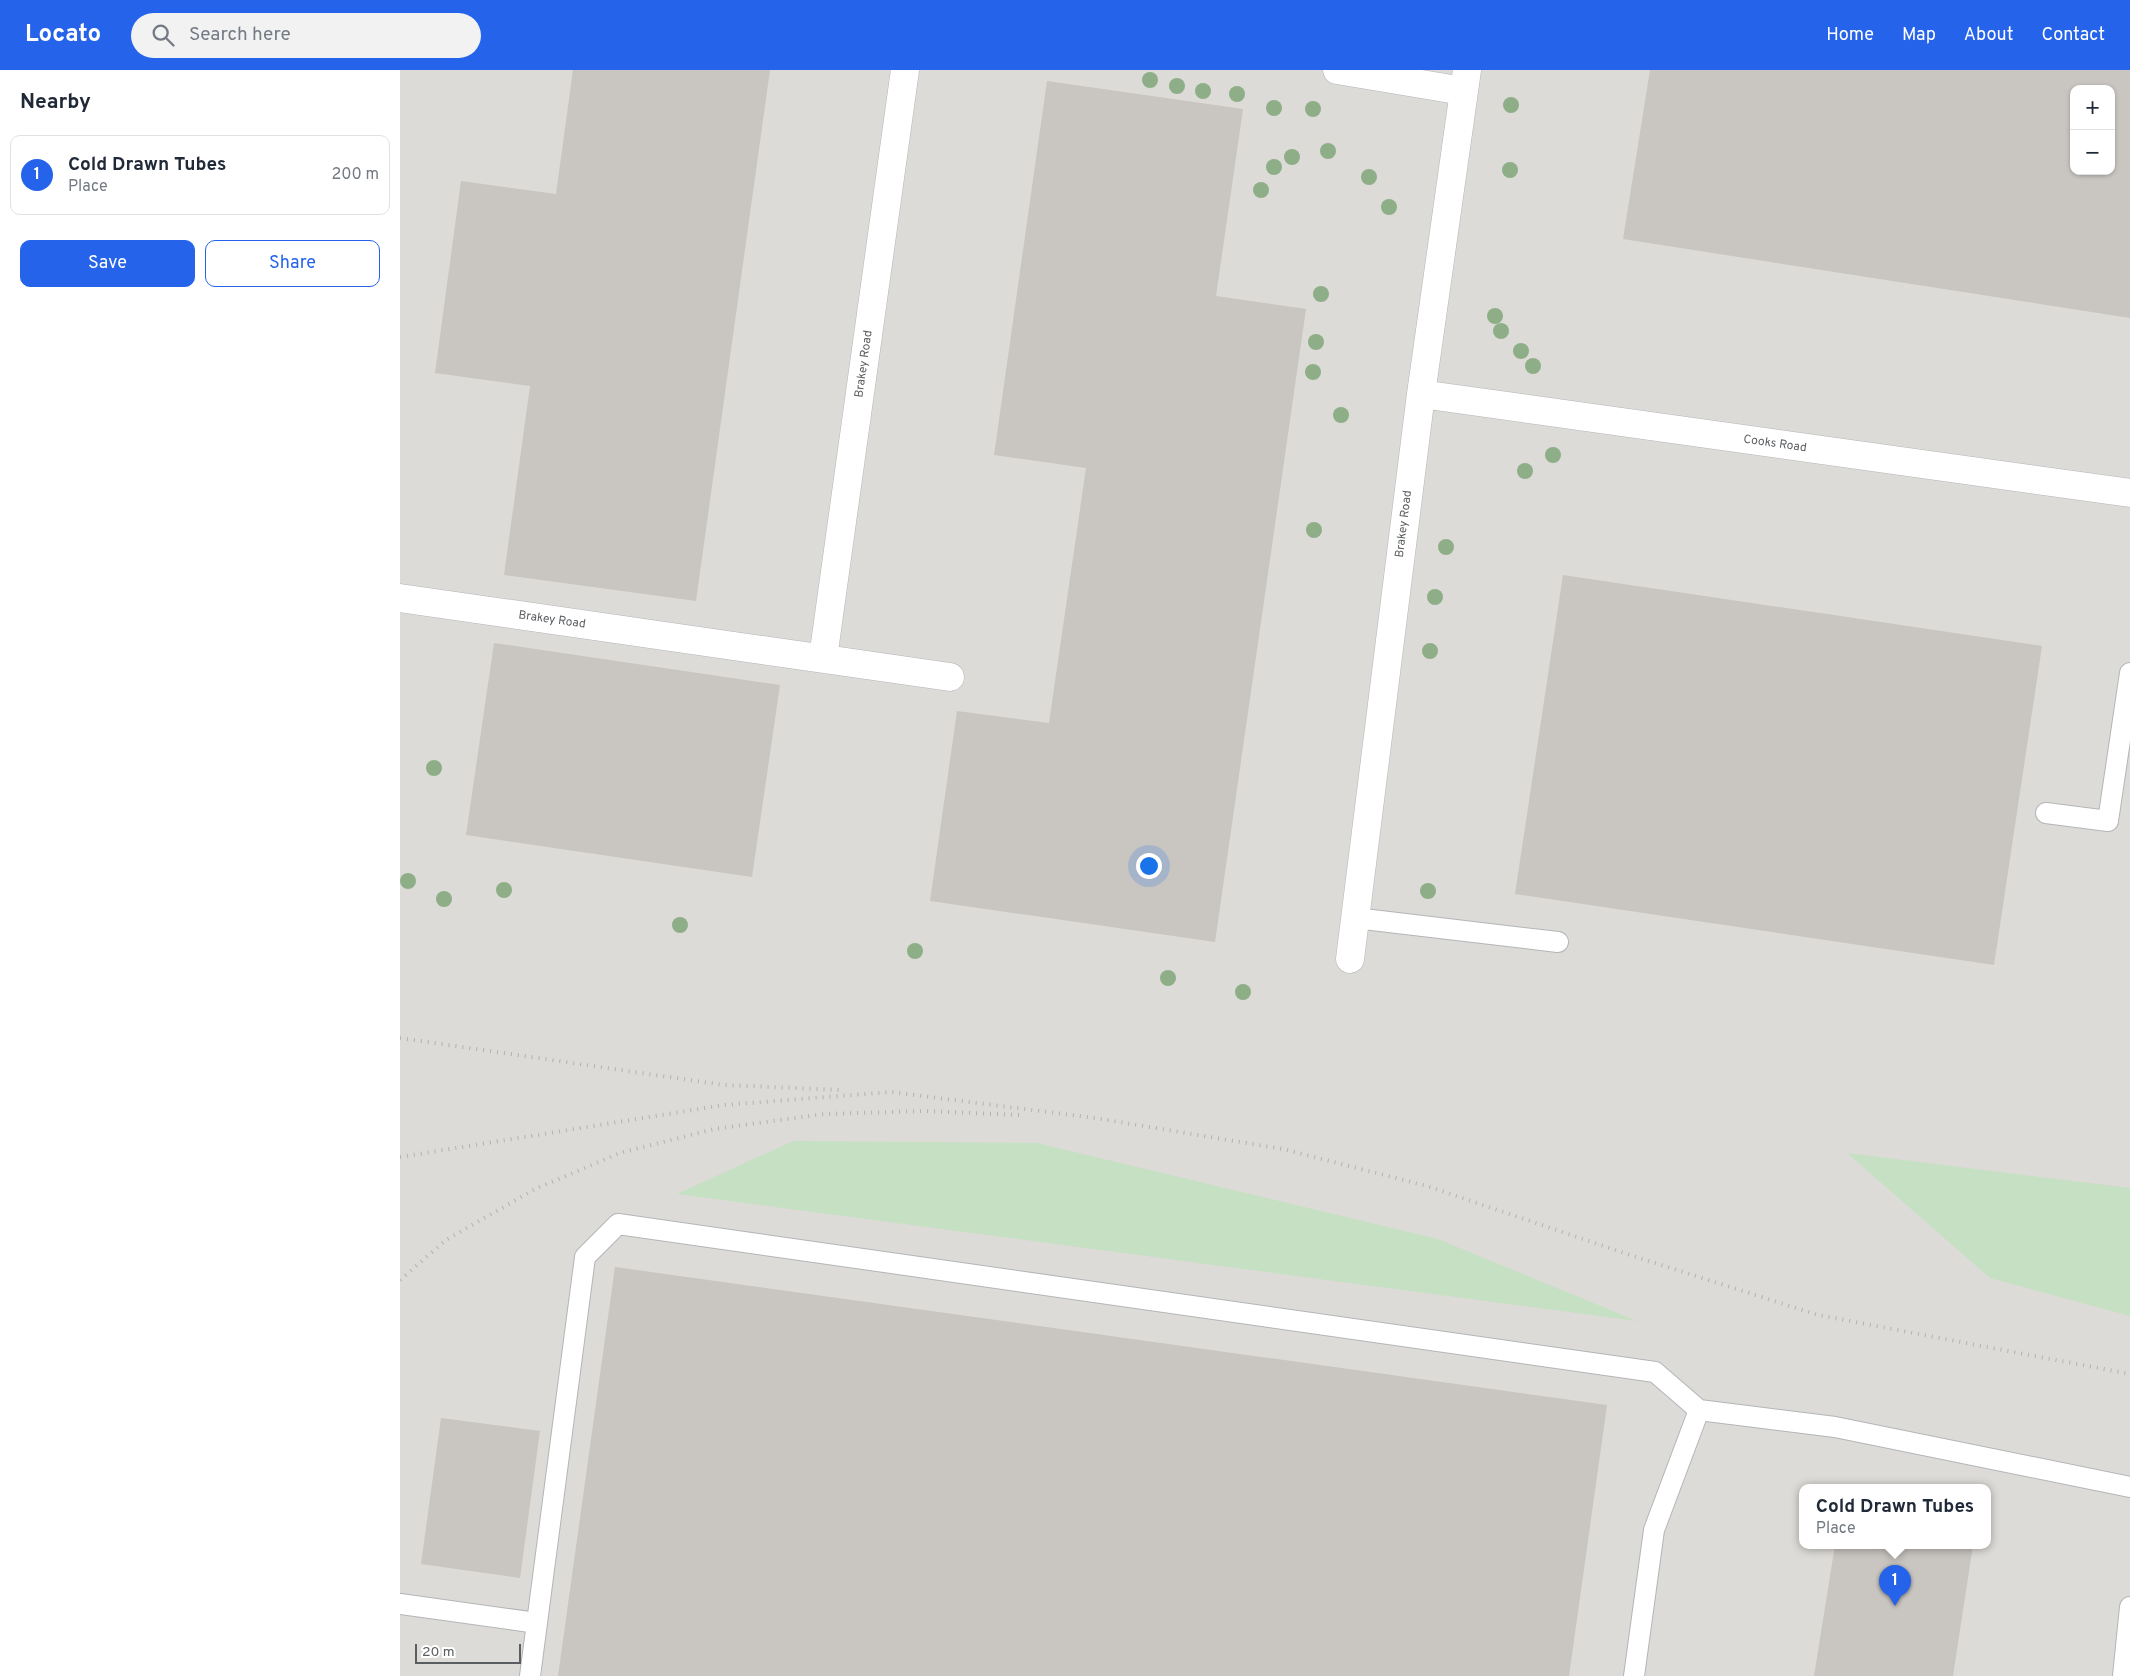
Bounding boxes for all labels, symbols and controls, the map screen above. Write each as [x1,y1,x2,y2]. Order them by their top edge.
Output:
search box [131,13,481,58]
text: Locato [25,20,101,50]
icon: search [149,21,177,49]
text: Search here [189,23,291,47]
text: Home [1826,24,1874,47]
text: Map [1902,24,1936,47]
text: About [1964,24,2013,47]
text: Contact [2041,24,2105,47]
map controls [2070,85,2115,175]
button: + [2070,85,2115,130]
text: Nearby [20,89,91,116]
button: − [2070,130,2115,175]
text: Cold Drawn Tubes [68,153,226,177]
text: 1 [34,165,40,185]
text: 200 m [331,165,379,185]
text: Place [68,177,108,197]
button: Save [20,240,195,287]
button: Share [205,240,380,287]
street label: Brakey Road [851,329,877,399]
street label: Cooks Road [1742,432,1808,456]
street label: Brakey Road [1392,489,1416,559]
street label: Brakey Road [517,607,587,633]
your location [1136,853,1162,879]
popup [1799,1484,1991,1549]
text: Cold Drawn Tubes [1816,1495,1974,1519]
text: Place [1816,1519,1856,1539]
pin: 1 [1879,1565,1911,1606]
scale bar [415,1641,521,1664]
text: 20 m [422,1644,455,1661]

